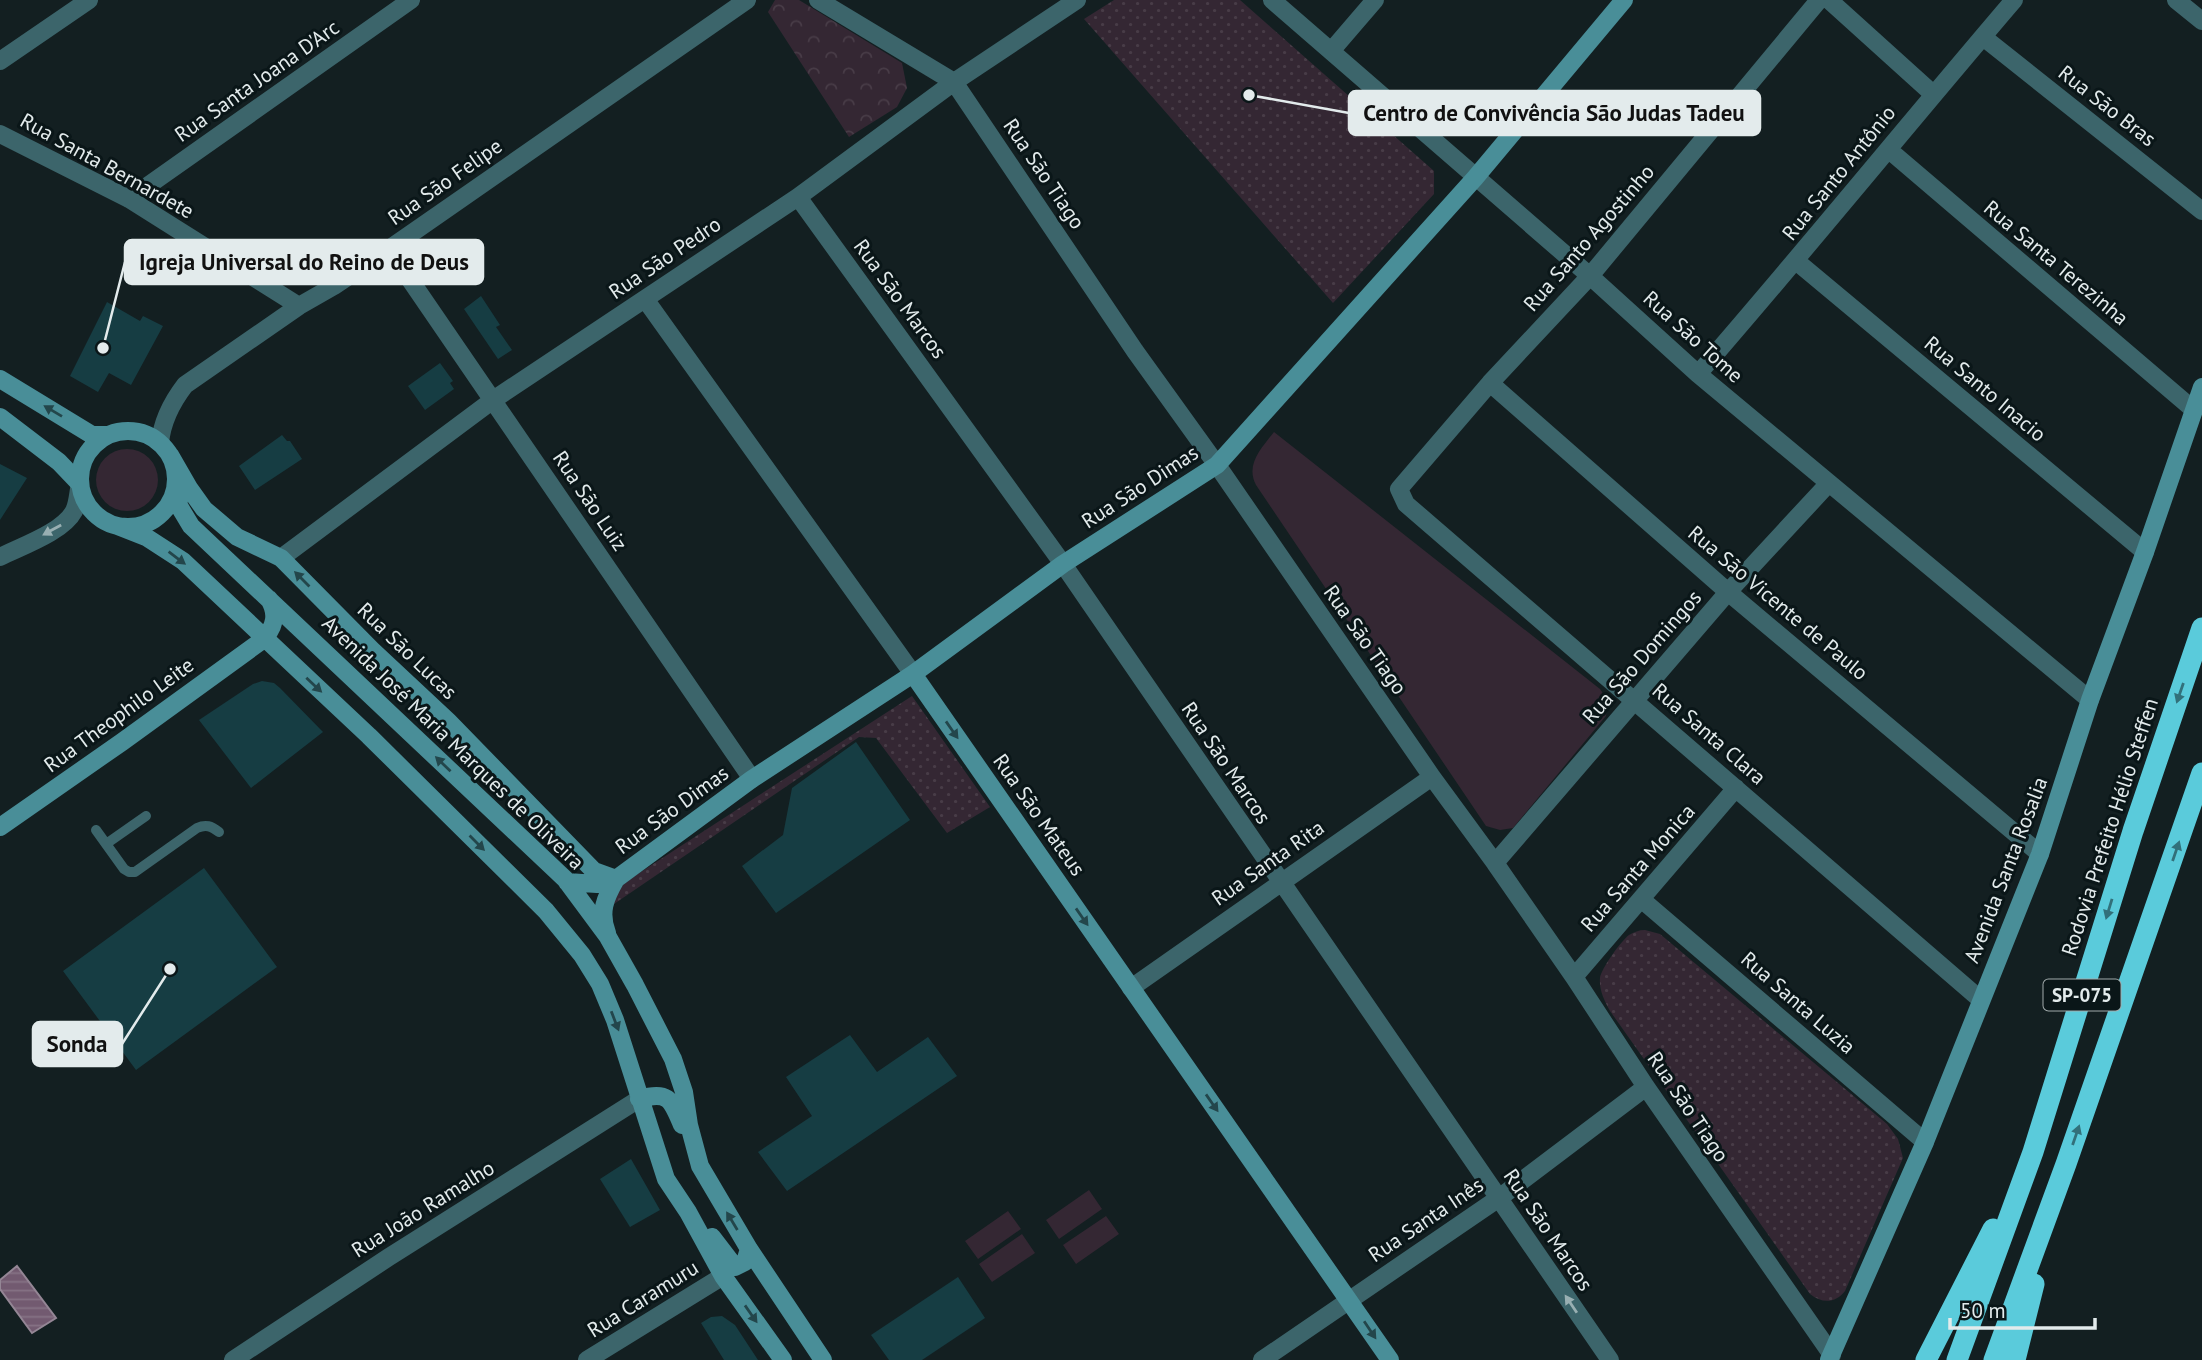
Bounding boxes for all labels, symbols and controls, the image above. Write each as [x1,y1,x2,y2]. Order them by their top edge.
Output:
street label: Rua Santa Joana D'Arc [169,14,344,148]
street label: Rua São Bras [2053,59,2162,152]
callout: Centro de Convivência São Judas Tadeu [1349,91,1760,135]
text: Centro de Convivência São Judas Tadeu [1363,98,1745,127]
street label: Rua Santo Antônio [1776,100,1901,246]
street label: Rua Santa Bernardete [16,107,199,225]
street label: Rua São Tiago [998,113,1091,234]
street label: Rua São Felipe [382,132,507,231]
street label: Rua Santo Agostinho [1517,159,1660,317]
street label: Rua Santa Terezinha [1978,194,2134,331]
street label: Rua São Pedro [604,210,726,305]
street label: Rua São Marcos [848,234,953,364]
callout: Igreja Universal do Reino de Deus [125,240,483,284]
text: Igreja Universal do Reino de Deus [139,247,469,276]
street label: Rua São Tome [1638,285,1749,389]
street label: Rua Santo Inacio [1919,330,2052,447]
one-way arrow [43,405,63,418]
street label: Rua São Dimas [1076,439,1203,534]
street label: Rua São Luiz [547,446,634,556]
street label: Rua São Vicente de Paulo [1683,519,1874,686]
one-way arrow [42,525,62,536]
one-way arrow [168,550,186,564]
one-way arrow [294,571,311,588]
street label: Rua São Tiago [1318,580,1413,700]
street label: Rua São Domingos [1576,584,1707,729]
street label: Rua São Lucas [352,596,463,705]
street label: Avenida José Maria Marques de Oliveira [317,610,590,875]
street label: Rua Theophilo Leite [38,651,199,778]
one-way arrow [305,677,322,693]
street label: Rua Santa Clara [1647,677,1772,790]
one-way arrow [2174,682,2185,703]
street label: Rodovia Prefeito Hélio Steffen [2055,694,2164,959]
street label: Rua São Marcos [1176,697,1277,829]
one-way arrow [945,721,959,739]
street label: Rua São Mateus [987,748,1091,881]
one-way arrow [434,756,451,773]
street label: Rua São Dimas [610,759,734,860]
street label: Avenida Santa Rosalia [1958,773,2053,967]
street label: Rua Santa Monica [1575,798,1701,937]
street label: Rua Santa Rita [1206,814,1329,911]
one-way arrow [469,835,486,852]
one-way arrow [2171,840,2182,861]
one-way arrow [2103,898,2113,919]
one-way arrow [1075,908,1089,926]
street label: Rua Santa Luzia [1736,946,1861,1060]
road number: SP-075 [2044,979,2120,1010]
one-way arrow [610,1011,621,1032]
callout: Sonda [33,1022,122,1066]
text: Sonda [47,1029,107,1058]
street label: Rua São Tiago [1642,1046,1735,1167]
one-way arrow [1205,1094,1219,1112]
one-way arrow [2071,1124,2082,1145]
street label: Rua João Ramalho [346,1154,499,1263]
street label: Rua São Marcos [1498,1164,1599,1296]
street label: Rua Santa Inês [1363,1171,1488,1268]
one-way arrow [726,1211,738,1230]
street label: Rua Caramuru [582,1254,703,1343]
scale bar [1950,1286,2095,1330]
one-way arrow [1565,1294,1578,1313]
text: 50 m [1960,1297,2006,1324]
one-way arrow [743,1305,757,1323]
one-way arrow [1363,1321,1377,1339]

